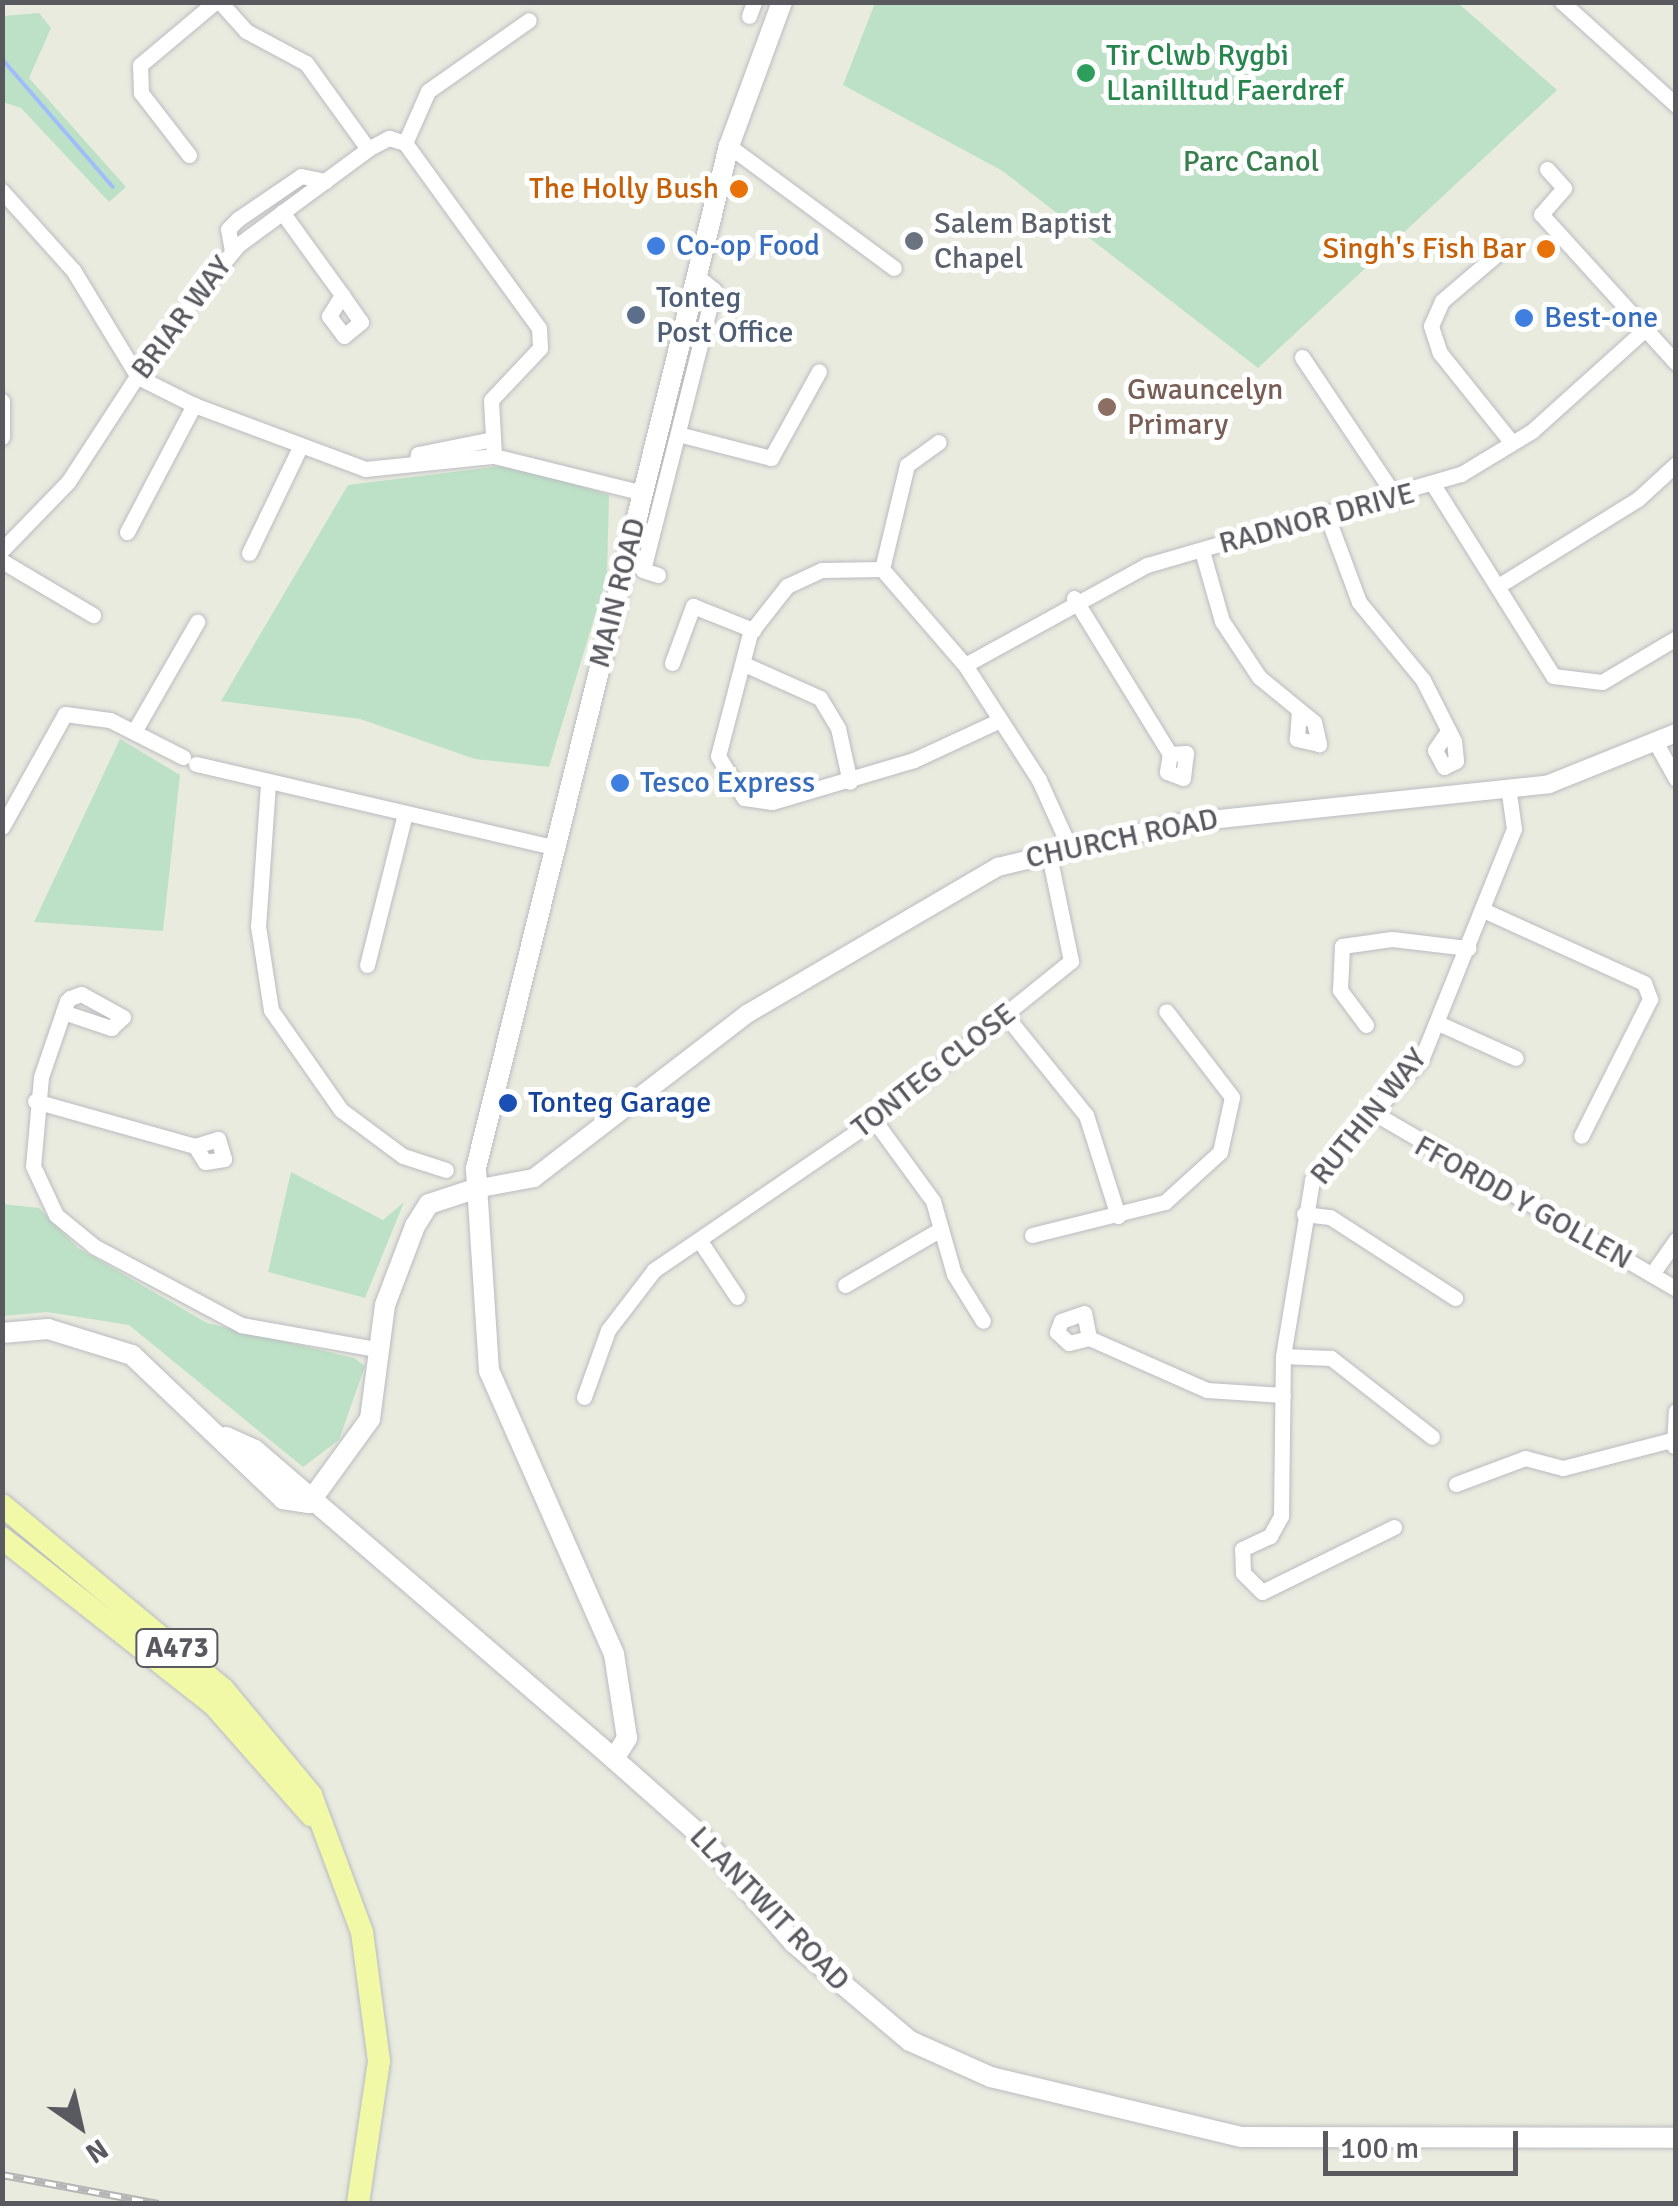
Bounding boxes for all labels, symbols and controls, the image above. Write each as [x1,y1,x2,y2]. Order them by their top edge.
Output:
place label: Tir Clwb Rygbi Llanilltud Faerdref [1106,38,1343,108]
marker: Tir Clwb Rygbi Llanilltud Faerdref [1075,62,1097,84]
park label: Parc Canol [1183,144,1319,180]
place label: The Holly Bush [529,171,719,207]
marker: The Holly Bush [728,178,750,200]
place label: Salem Baptist Chapel [934,206,1112,276]
place label: Co-op Food [676,228,820,264]
marker: Salem Baptist Chapel [903,230,925,252]
place label: Singh's Fish Bar [1323,231,1526,267]
marker: Co-op Food [645,235,667,257]
marker: Singh's Fish Bar [1535,238,1557,260]
street label: BRIAR WAY [124,249,240,387]
place label: Tonteg Post Office [656,280,793,350]
place label: Best-one [1544,300,1658,336]
marker: Tonteg Post Office [625,304,647,326]
marker: Best-one [1513,307,1535,329]
place label: Gwauncelyn Primary [1127,372,1283,442]
marker: Gwauncelyn Primary [1096,396,1118,418]
street label: RADNOR DRIVE [1215,476,1419,562]
street label: MAIN ROAD [582,514,654,672]
place label: Tesco Express [640,765,815,801]
marker: Tesco Express [609,772,631,794]
street label: CHURCH ROAD [1023,801,1221,877]
street label: TONTEG CLOSE [845,996,1023,1146]
street label: RUTHIN WAY [1303,1042,1435,1192]
place label: Tonteg Garage [528,1085,711,1121]
marker: Tonteg Garage [497,1092,519,1114]
street label: FFORDD Y GOLLEN [1408,1128,1638,1278]
road number: A473 [134,1625,220,1671]
street label: LLANTWIT ROAD [682,1819,856,1999]
north arrow [30,2076,130,2176]
scale bar [1328,2111,1523,2173]
text: 100 m [1340,2130,1419,2167]
text: N [79,2131,114,2170]

